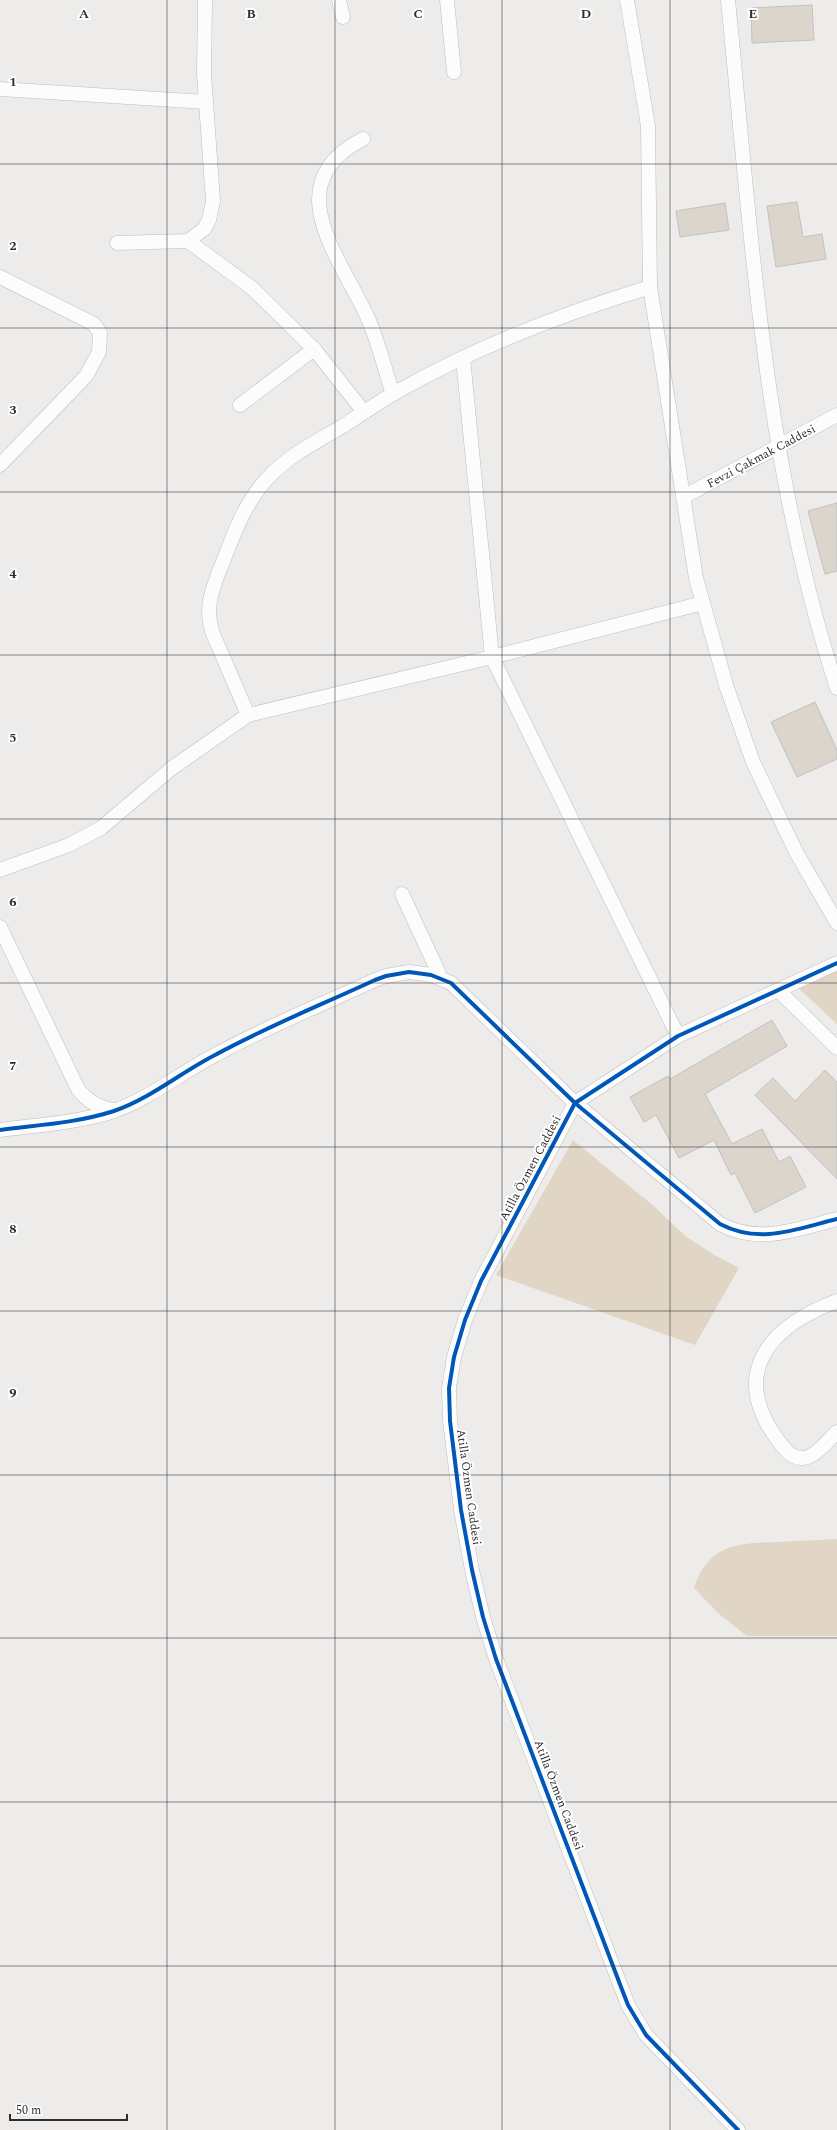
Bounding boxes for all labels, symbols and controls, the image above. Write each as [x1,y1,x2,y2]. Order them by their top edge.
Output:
text: A [79,4,89,24]
text: B [246,4,256,24]
text: C [413,4,423,24]
text: D [581,4,591,24]
text: E [749,4,758,24]
text: 1 [9,72,17,92]
text: 2 [9,236,17,256]
text: 3 [9,400,17,420]
street label: Fevzi Çakmak Caddesi [703,420,819,493]
text: 4 [9,564,17,584]
text: 5 [9,728,17,748]
text: 6 [9,892,17,912]
text: 7 [9,1056,17,1076]
street label: Atilla Özmen Caddesi [495,1112,566,1224]
text: 8 [9,1219,17,1239]
text: 9 [9,1383,17,1403]
street label: Atilla Özmen Caddesi [451,1428,486,1547]
street label: Atilla Özmen Caddesi [529,1737,588,1853]
scale bar [10,2096,127,2122]
text: 50 m [16,2101,41,2120]

